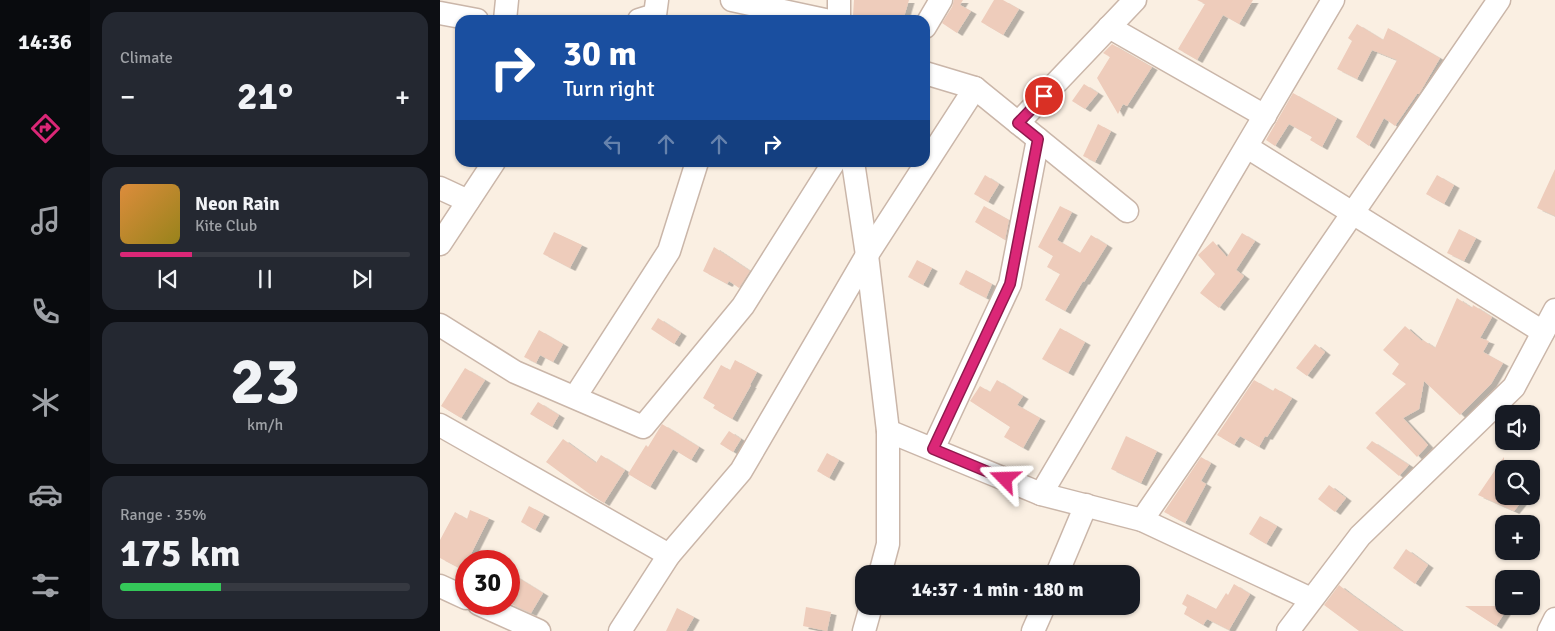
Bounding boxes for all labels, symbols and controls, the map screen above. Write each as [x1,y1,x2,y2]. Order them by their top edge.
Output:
text: 14:36 [18,28,72,55]
text: 30 m [563,32,637,75]
icon: right [480,35,545,100]
text: Climate [120,48,173,68]
text: 21° [237,73,293,120]
text: Turn right [563,75,655,102]
pin [1023,75,1065,117]
text: − [120,80,135,114]
text: + [395,80,410,114]
icon: arrive [1030,82,1058,110]
icon: directions [28,111,63,146]
icon: left [599,130,627,158]
icon: ahead [652,130,680,158]
icon: ahead [705,130,733,158]
icon: right [758,130,786,158]
text: Neon Rain [195,192,280,216]
icon: music [28,203,63,238]
text: Kite Club [195,216,257,236]
icon: previous [154,265,182,293]
icon: pause [251,265,279,293]
icon: next [348,265,376,293]
icon: phone [28,294,63,329]
text: 23 [230,342,300,422]
icon: climate [28,385,63,420]
map controls [1495,405,1540,615]
button: sound [1495,405,1540,450]
text: km/h [247,415,283,435]
position arrow [978,452,1030,504]
button: search [1495,460,1540,505]
icon: car [28,477,63,512]
text: Range · 35% [120,505,206,525]
button: + [1495,515,1540,560]
text: 175 km [120,530,241,577]
speed limit sign: 30 [455,550,520,615]
icon: filters [28,568,63,603]
button: − [1495,570,1540,615]
text: 14:37 · 1 min · 180 m [911,578,1084,602]

